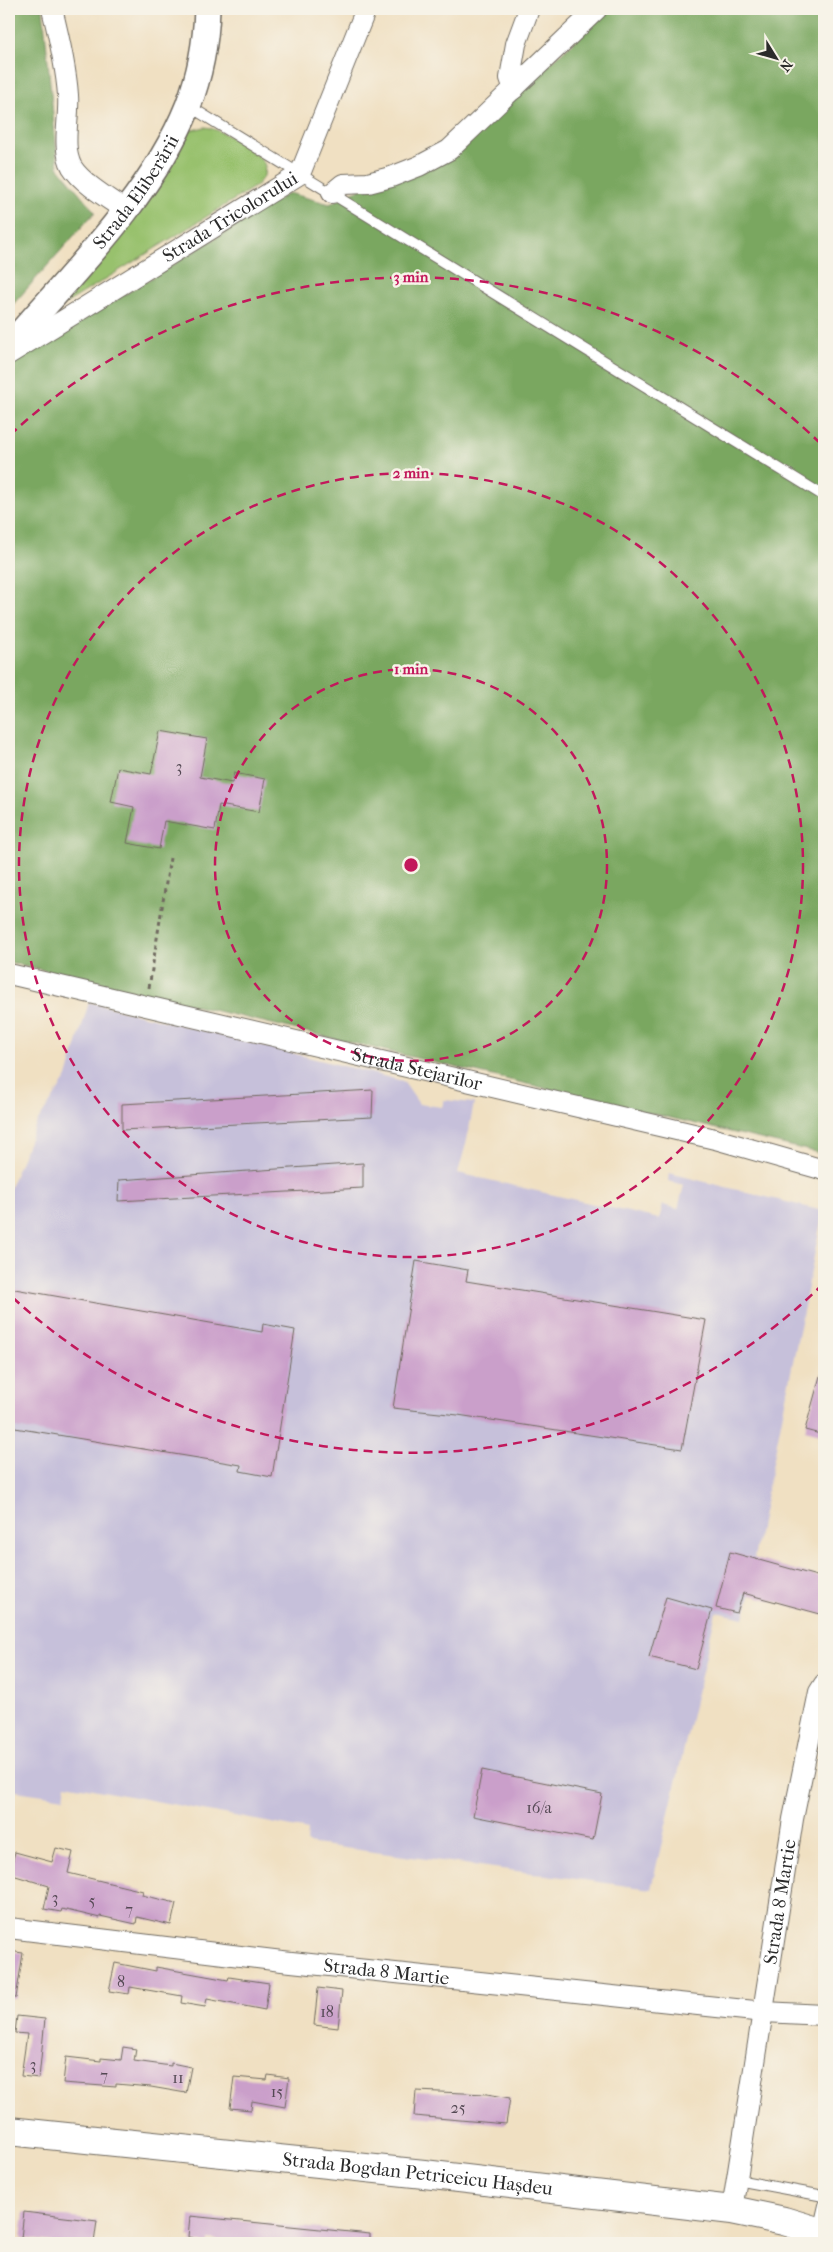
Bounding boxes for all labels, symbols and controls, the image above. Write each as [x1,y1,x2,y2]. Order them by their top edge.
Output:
north arrow [750,32,800,82]
text: N [776,56,796,75]
street label: Strada Eliberării [88,131,184,254]
street label: Strada Tricolorului [159,167,302,267]
text: 3 min [394,268,429,286]
text: 2 min [393,464,430,482]
text: 1 min [394,660,428,678]
house number: 3 [176,757,182,776]
centre of rings [402,856,420,874]
street label: Strada Stejarilor [350,1044,485,1095]
house number: 16/a [526,1798,552,1817]
street label: Strada 8 Martie [759,1838,801,1966]
house number: 3 [52,1888,58,1907]
house number: 5 [89,1891,96,1910]
house number: 7 [125,1900,133,1919]
street label: Strada 8 Martie [322,1954,450,1990]
house number: 8 [117,1972,125,1991]
house number: 18 [320,2002,334,2021]
house number: 3 [30,2055,36,2074]
house number: 7 [100,2066,108,2085]
house number: 11 [172,2068,184,2087]
house number: 15 [271,2082,283,2101]
house number: 25 [450,2098,466,2117]
street label: Strada Bogdan Petriceicu Hașdeu [282,2148,554,2200]

